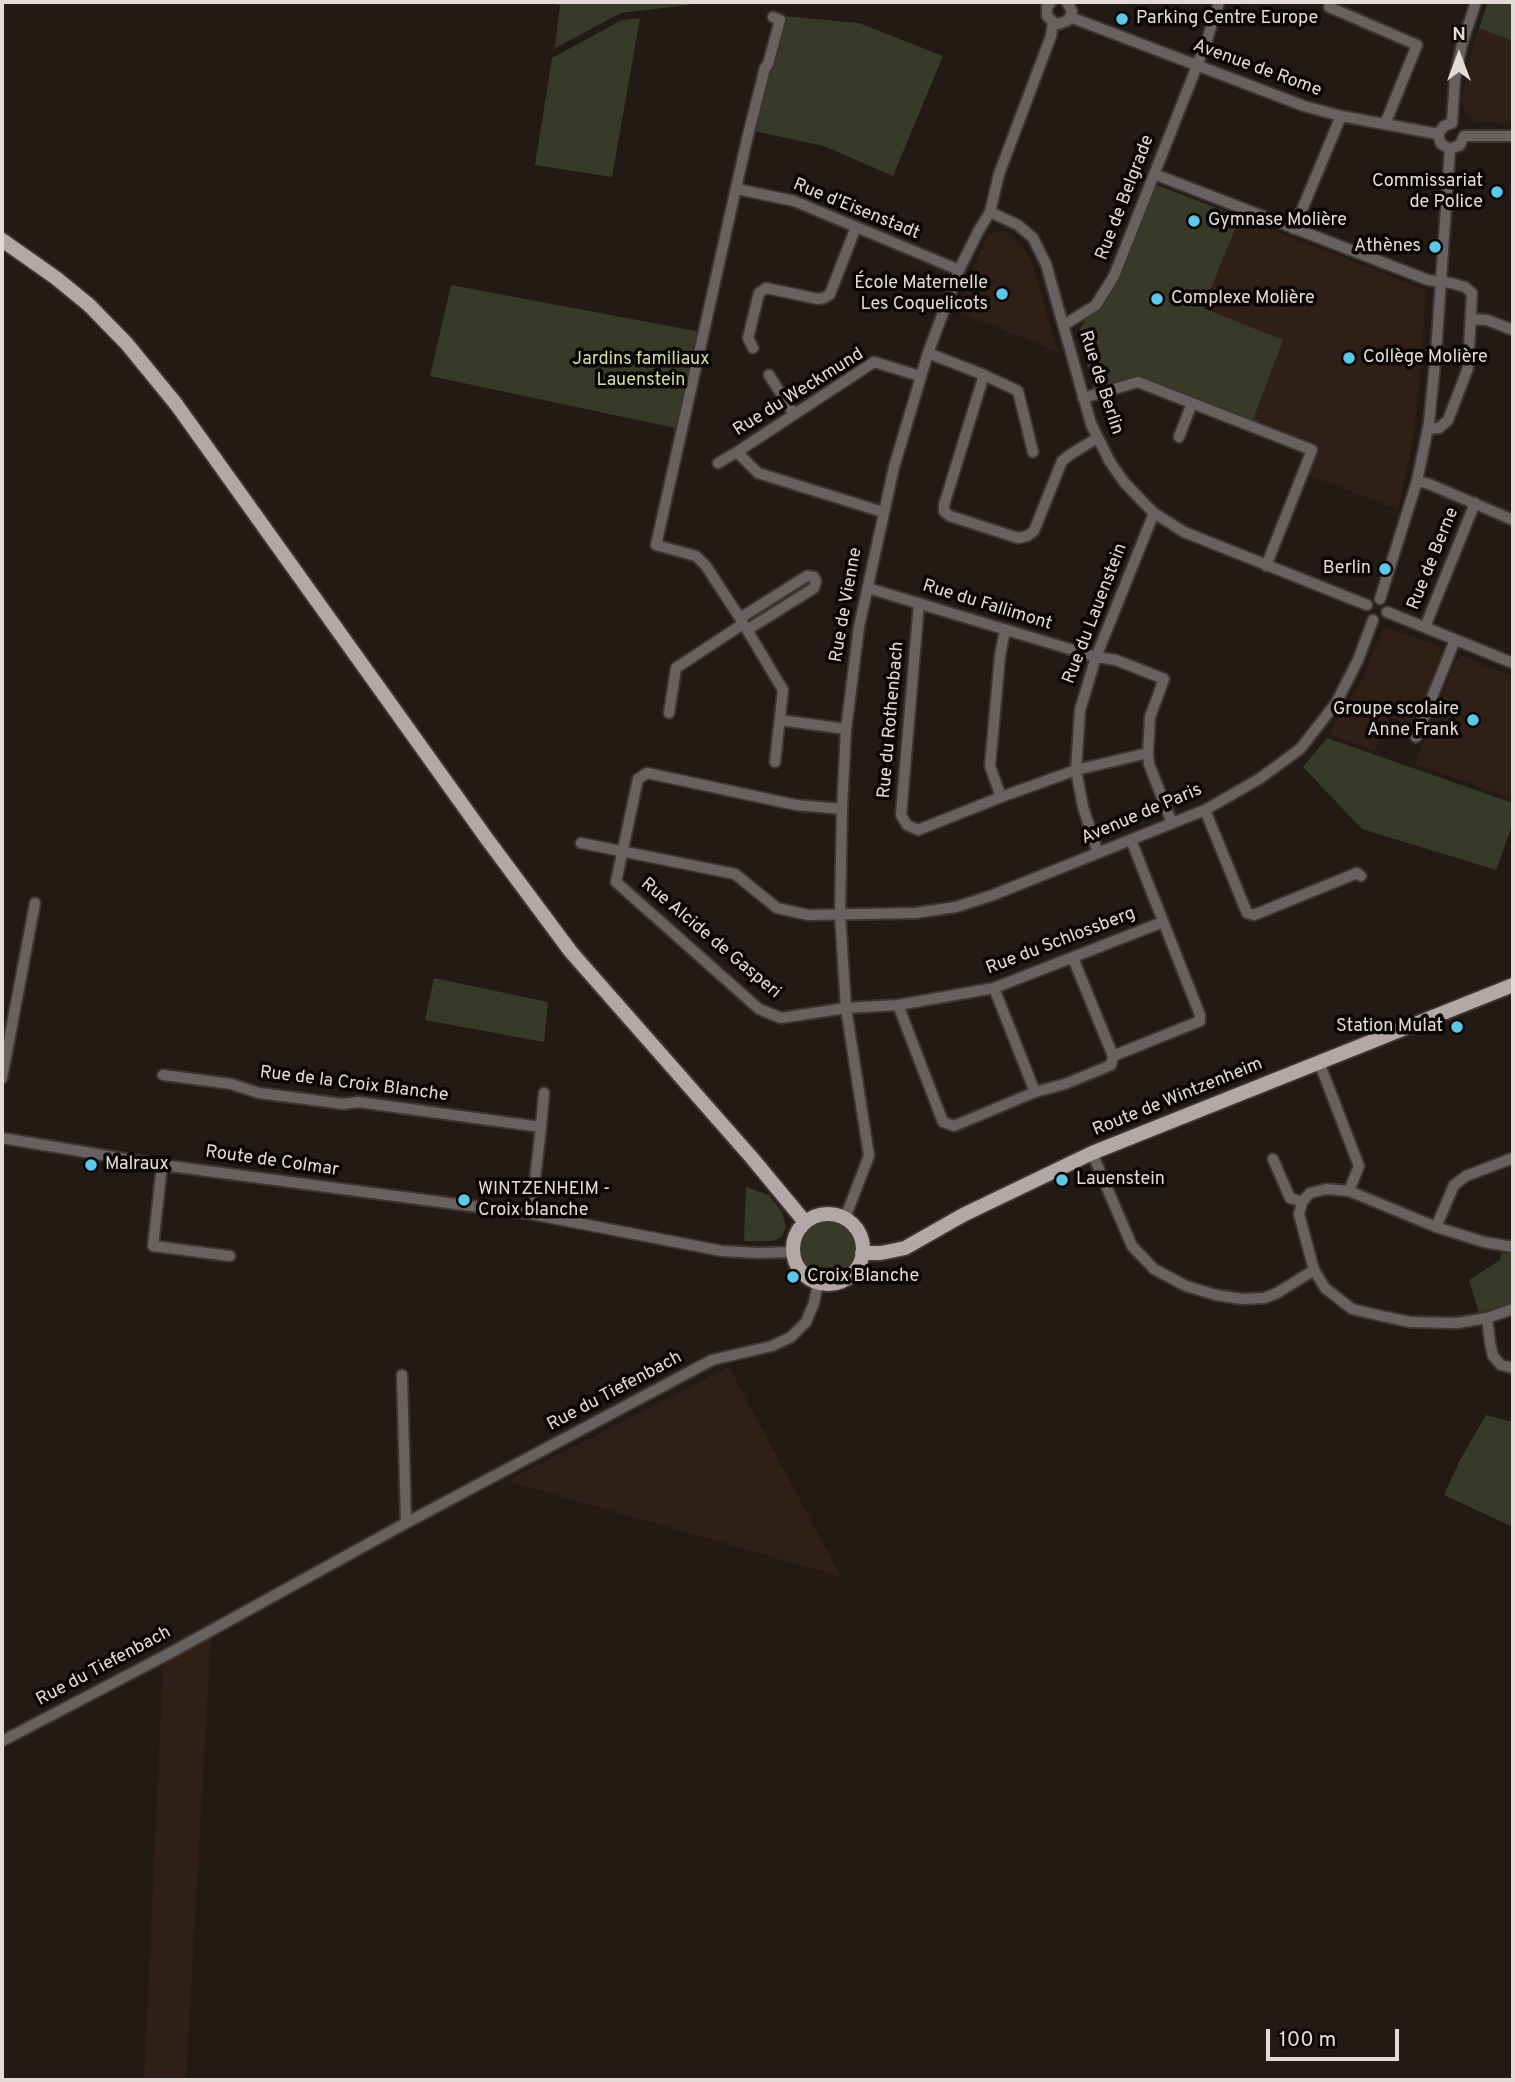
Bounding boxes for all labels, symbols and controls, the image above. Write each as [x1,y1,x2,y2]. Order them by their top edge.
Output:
place label: Parking Centre Europe [1136,8,1318,30]
marker: Parking Centre Europe [1114,11,1130,27]
north arrow [1424,21,1494,91]
text: N [1452,23,1466,47]
street label: Avenue de Rome [1190,36,1324,102]
street label: Rue de Belgrade [1092,132,1160,264]
place label: Commissariat de Police [1372,171,1483,214]
street label: Rue d'Eisenstadt [789,175,923,245]
marker: Commissariat de Police [1489,184,1505,200]
place label: Gymnase Molière [1208,210,1347,232]
marker: Gymnase Molière [1186,213,1202,229]
place label: Athènes [1354,236,1421,258]
marker: Athènes [1427,239,1443,255]
place label: École Maternelle Les Coquelicots [854,273,988,316]
marker: École Maternelle Les Coquelicots [994,286,1010,302]
place label: Complexe Molière [1171,288,1315,310]
marker: Complexe Molière [1149,291,1165,307]
street label: Rue de Berlin [1073,328,1127,438]
street label: Rue du Weckmund [730,344,868,442]
place label: Collège Molière [1363,347,1488,369]
park label: Jardins familiaux Lauenstein [572,349,710,392]
marker: Collège Molière [1341,350,1357,366]
street label: Rue de Berne [1404,505,1464,613]
street label: Rue du Lauenstein [1059,541,1133,687]
street label: Rue de Vienne [826,546,868,664]
place label: Berlin [1323,558,1371,580]
marker: Berlin [1377,561,1393,577]
street label: Rue du Fallimont [920,576,1054,636]
street label: Rue du Rothenbach [874,641,910,799]
place label: Groupe scolaire Anne Frank [1333,699,1459,742]
marker: Groupe scolaire Anne Frank [1465,712,1481,728]
street label: Avenue de Paris [1078,780,1206,850]
street label: Rue Alcide de Gasperi [636,874,784,1004]
street label: Rue du Schlossberg [983,904,1139,980]
place label: Station Mulat [1336,1016,1443,1038]
marker: Station Mulat [1449,1019,1465,1035]
street label: Route de Wintzenheim [1090,1054,1266,1142]
street label: Rue de la Croix Blanche [258,1063,450,1107]
street label: Route de Colmar [204,1142,340,1182]
place label: Malraux [105,1154,169,1176]
marker: Malraux [83,1157,99,1173]
place label: Lauenstein [1076,1169,1165,1191]
marker: Lauenstein [1054,1172,1070,1188]
place label: WINTZENHEIM - Croix blanche [478,1179,610,1222]
marker: WINTZENHEIM - Croix blanche [456,1192,472,1208]
place label: Croix Blanche [807,1266,919,1288]
marker: Croix Blanche [785,1269,801,1285]
street label: Rue du Tiefenbach [544,1347,686,1437]
street label: Rue du Tiefenbach [33,1622,175,1712]
scale bar [1270,2016,1403,2060]
text: 100 m [1279,2027,1336,2054]

